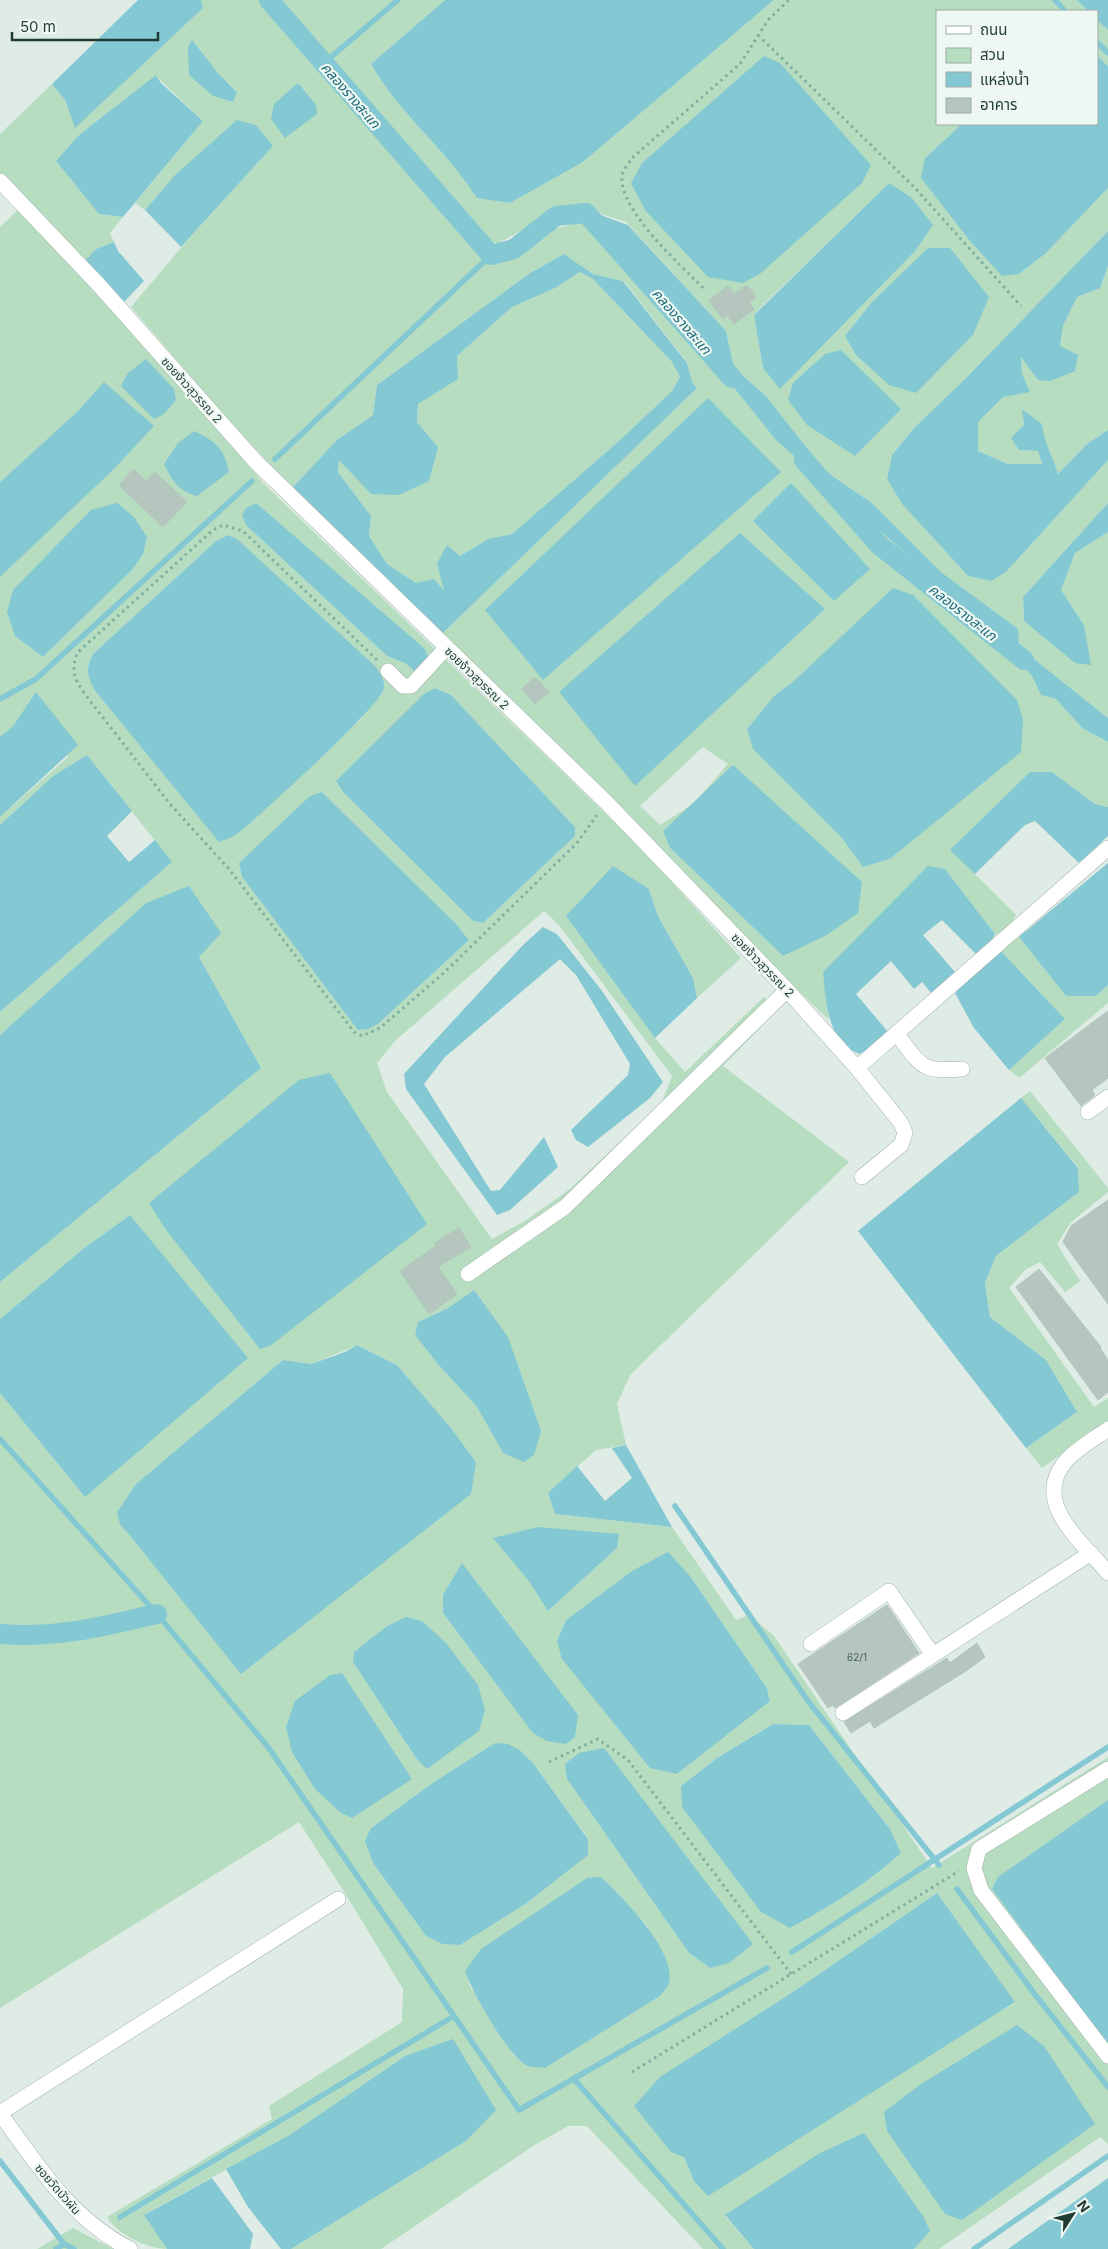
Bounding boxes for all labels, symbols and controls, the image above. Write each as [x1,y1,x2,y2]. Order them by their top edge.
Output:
scale bar [12,10,159,42]
legend [936,10,1098,125]
text: 50 m [20,17,56,36]
text: ถนน [980,20,1007,39]
text: สวน [980,45,1005,64]
water label: คลองรางสะแก [318,59,384,132]
text: แหล่งน้ำ [980,69,1029,89]
text: อาคาร [980,95,1017,114]
water label: คลองรางสะแก [649,285,715,358]
street label: ซอยง้าวสุวรรณ 2 [158,354,226,426]
water label: คลองรางสะแก [926,580,1001,644]
street label: ซอยง้าวสุวรรณ 2 [442,643,512,713]
street label: ซอยง้าวสุวรรณ 2 [728,930,798,1000]
house number: 62/1 [847,1651,867,1663]
street label: ซอยวัดบัวผัน [32,2161,84,2217]
north arrow [1048,2189,1098,2239]
text: N [1074,2197,1094,2215]

